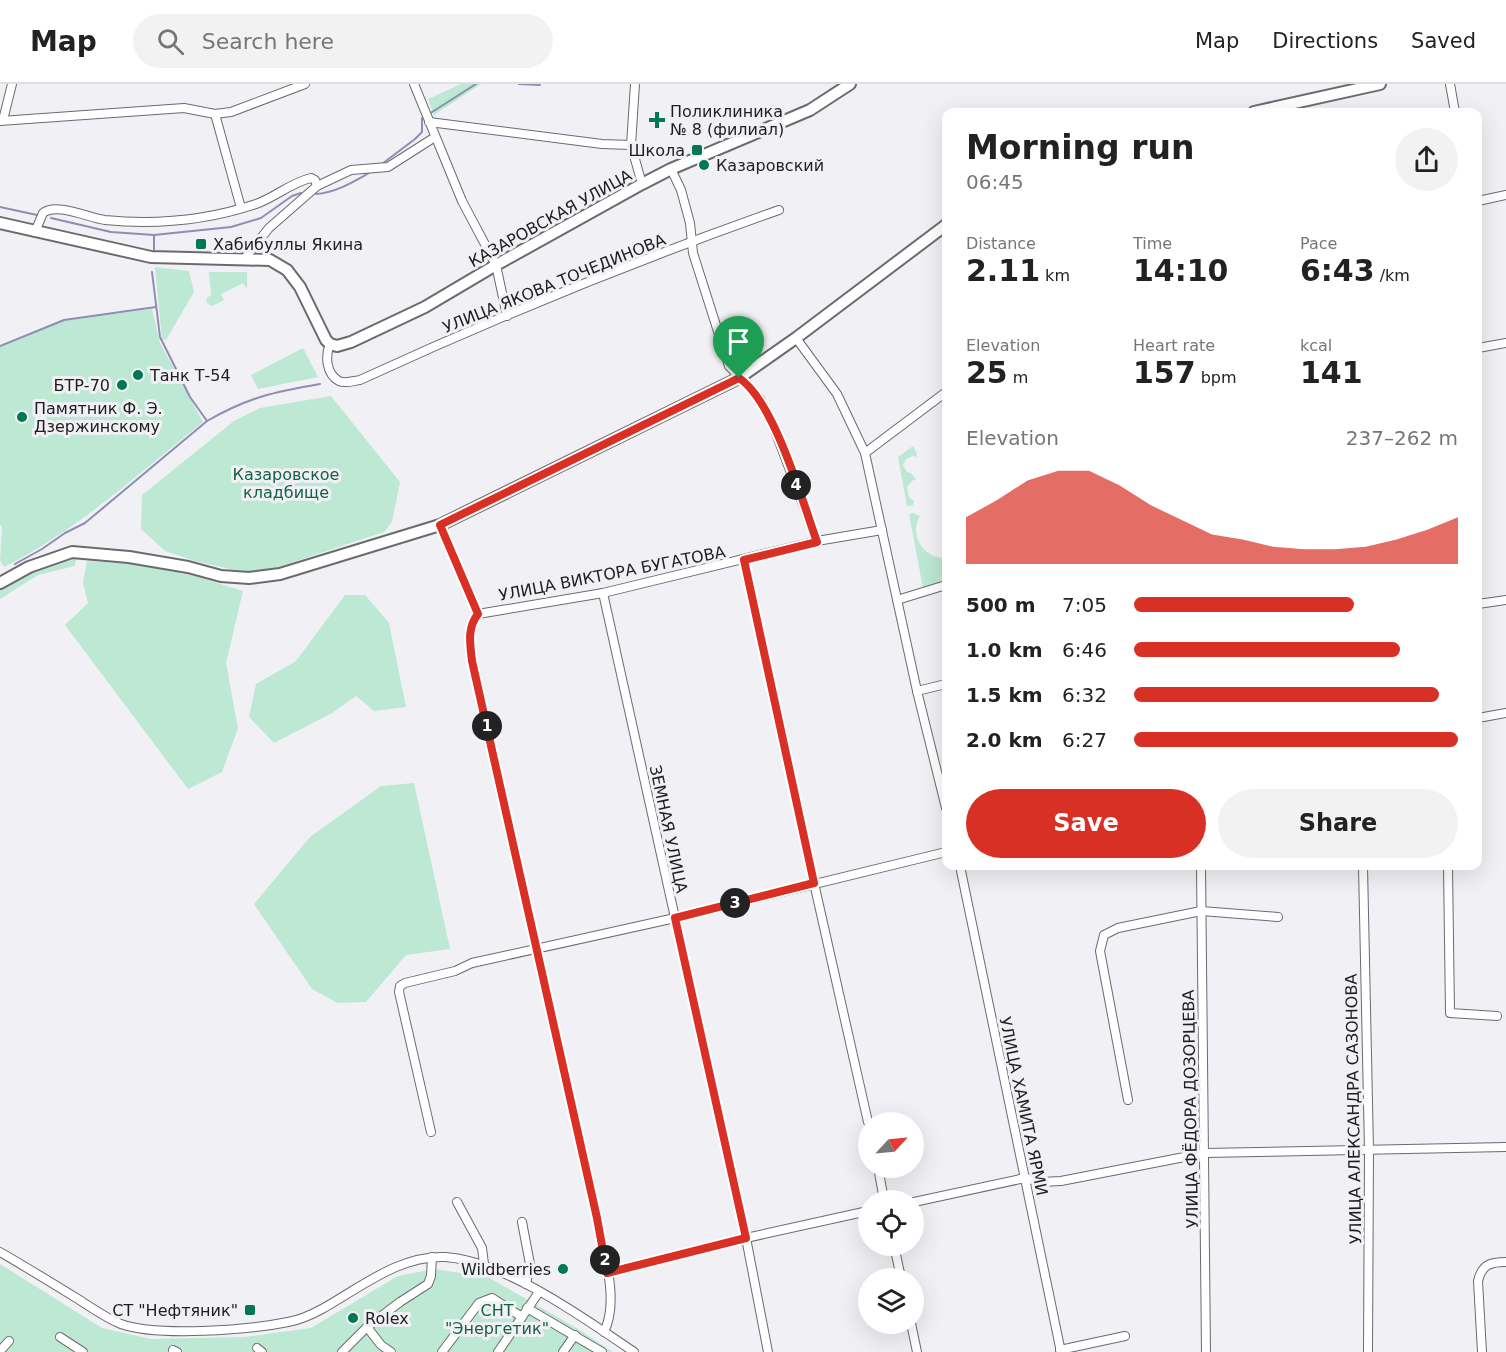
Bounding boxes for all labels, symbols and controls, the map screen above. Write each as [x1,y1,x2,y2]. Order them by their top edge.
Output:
search box [133,14,553,68]
text: Map [30,25,97,58]
icon: search [154,25,187,58]
text: Search here [202,29,334,54]
text: Map [1195,29,1239,53]
text: Directions [1272,29,1378,53]
text: Saved [1411,29,1476,53]
place label: Поликлиника № 8 (филиал) [670,102,784,139]
marker: Поликлиника № 8 (филиал) [648,111,666,129]
text: Morning run [966,128,1194,167]
button: share [1395,128,1458,191]
place label: Школа [628,141,685,160]
marker: Школа [690,143,704,157]
place label: Казаровский [716,156,824,175]
marker: Казаровский [697,158,711,172]
street label: КАЗАРОВСКАЯ УЛИЦА [465,166,635,271]
text: 06:45 [966,170,1024,194]
street label: УЛИЦА ЯКОВА ТОЧЕДИНОВА [440,230,668,337]
text: Distance [966,234,1036,253]
text: Time [1133,234,1172,253]
text: Pace [1300,234,1337,253]
place label: Хабибуллы Якина [213,235,363,254]
marker: Хабибуллы Якина [194,237,208,251]
text: 2.11 [966,253,1040,288]
text: 14:10 [1133,253,1229,288]
text: 6:43 [1300,253,1375,288]
text: km [1040,266,1070,285]
text: /km [1375,266,1410,285]
pin [713,316,764,378]
icon: arrive [722,325,755,358]
text: Elevation [966,336,1040,355]
text: Heart rate [1133,336,1215,355]
text: kcal [1300,336,1332,355]
text: 25 [966,355,1008,390]
text: 157 [1133,355,1196,390]
text: 141 [1300,355,1363,390]
place label: Танк Т-54 [149,366,231,385]
marker: Танк Т-54 [131,368,145,382]
text: m [1008,368,1028,387]
text: bpm [1196,368,1237,387]
place label: БТР-70 [53,376,110,395]
marker: БТР-70 [115,378,129,392]
place label: Памятник Ф. Э. Дзержинскому [34,399,163,436]
marker: Памятник Ф. Э. Дзержинскому [15,410,29,424]
text: Elevation [966,426,1059,450]
text: 237–262 m [1346,426,1458,450]
park label: Казаровское кладбище [233,465,339,502]
pin: 4 [781,470,811,500]
text: 4 [790,475,802,494]
street label: УЛИЦА ВИКТОРА БУГАТОВА [497,542,727,605]
text: 500 m [966,593,1036,617]
text: 7:05 [1062,593,1107,617]
text: 1.0 km [966,638,1043,662]
text: 6:46 [1062,638,1107,662]
text: 1.5 km [966,683,1043,707]
text: 6:32 [1062,683,1107,707]
pin: 1 [472,711,502,741]
text: 1 [481,716,493,735]
text: 2.0 km [966,728,1043,752]
text: 6:27 [1062,728,1107,752]
street label: ЗЕМНАЯ УЛИЦА [646,763,691,895]
button: Save [966,789,1206,858]
button: Share [1218,789,1458,858]
pin: 3 [720,888,750,918]
text: 3 [729,893,741,912]
street label: УЛИЦА АЛЕКСАНДРА САЗОНОВА [1342,974,1365,1244]
street label: УЛИЦА ФЁДОРА ДОЗОРЦЕВА [1179,989,1202,1229]
street label: УЛИЦА ХАМИТА ЯРМИ [995,1015,1052,1197]
north arrow [858,1112,924,1178]
map controls [858,1112,924,1334]
button: locate [858,1190,924,1256]
pin: 2 [590,1245,620,1275]
text: 2 [599,1250,611,1269]
place label: Wildberries [461,1260,551,1279]
marker: Wildberries [556,1262,570,1276]
button: layers [858,1268,924,1334]
place label: СТ "Нефтяник" [112,1301,238,1320]
park label: СНТ "Энергетик" [445,1301,549,1338]
marker: СТ "Нефтяник" [243,1303,257,1317]
place label: Rolex [365,1309,409,1328]
marker: Rolex [346,1311,360,1325]

